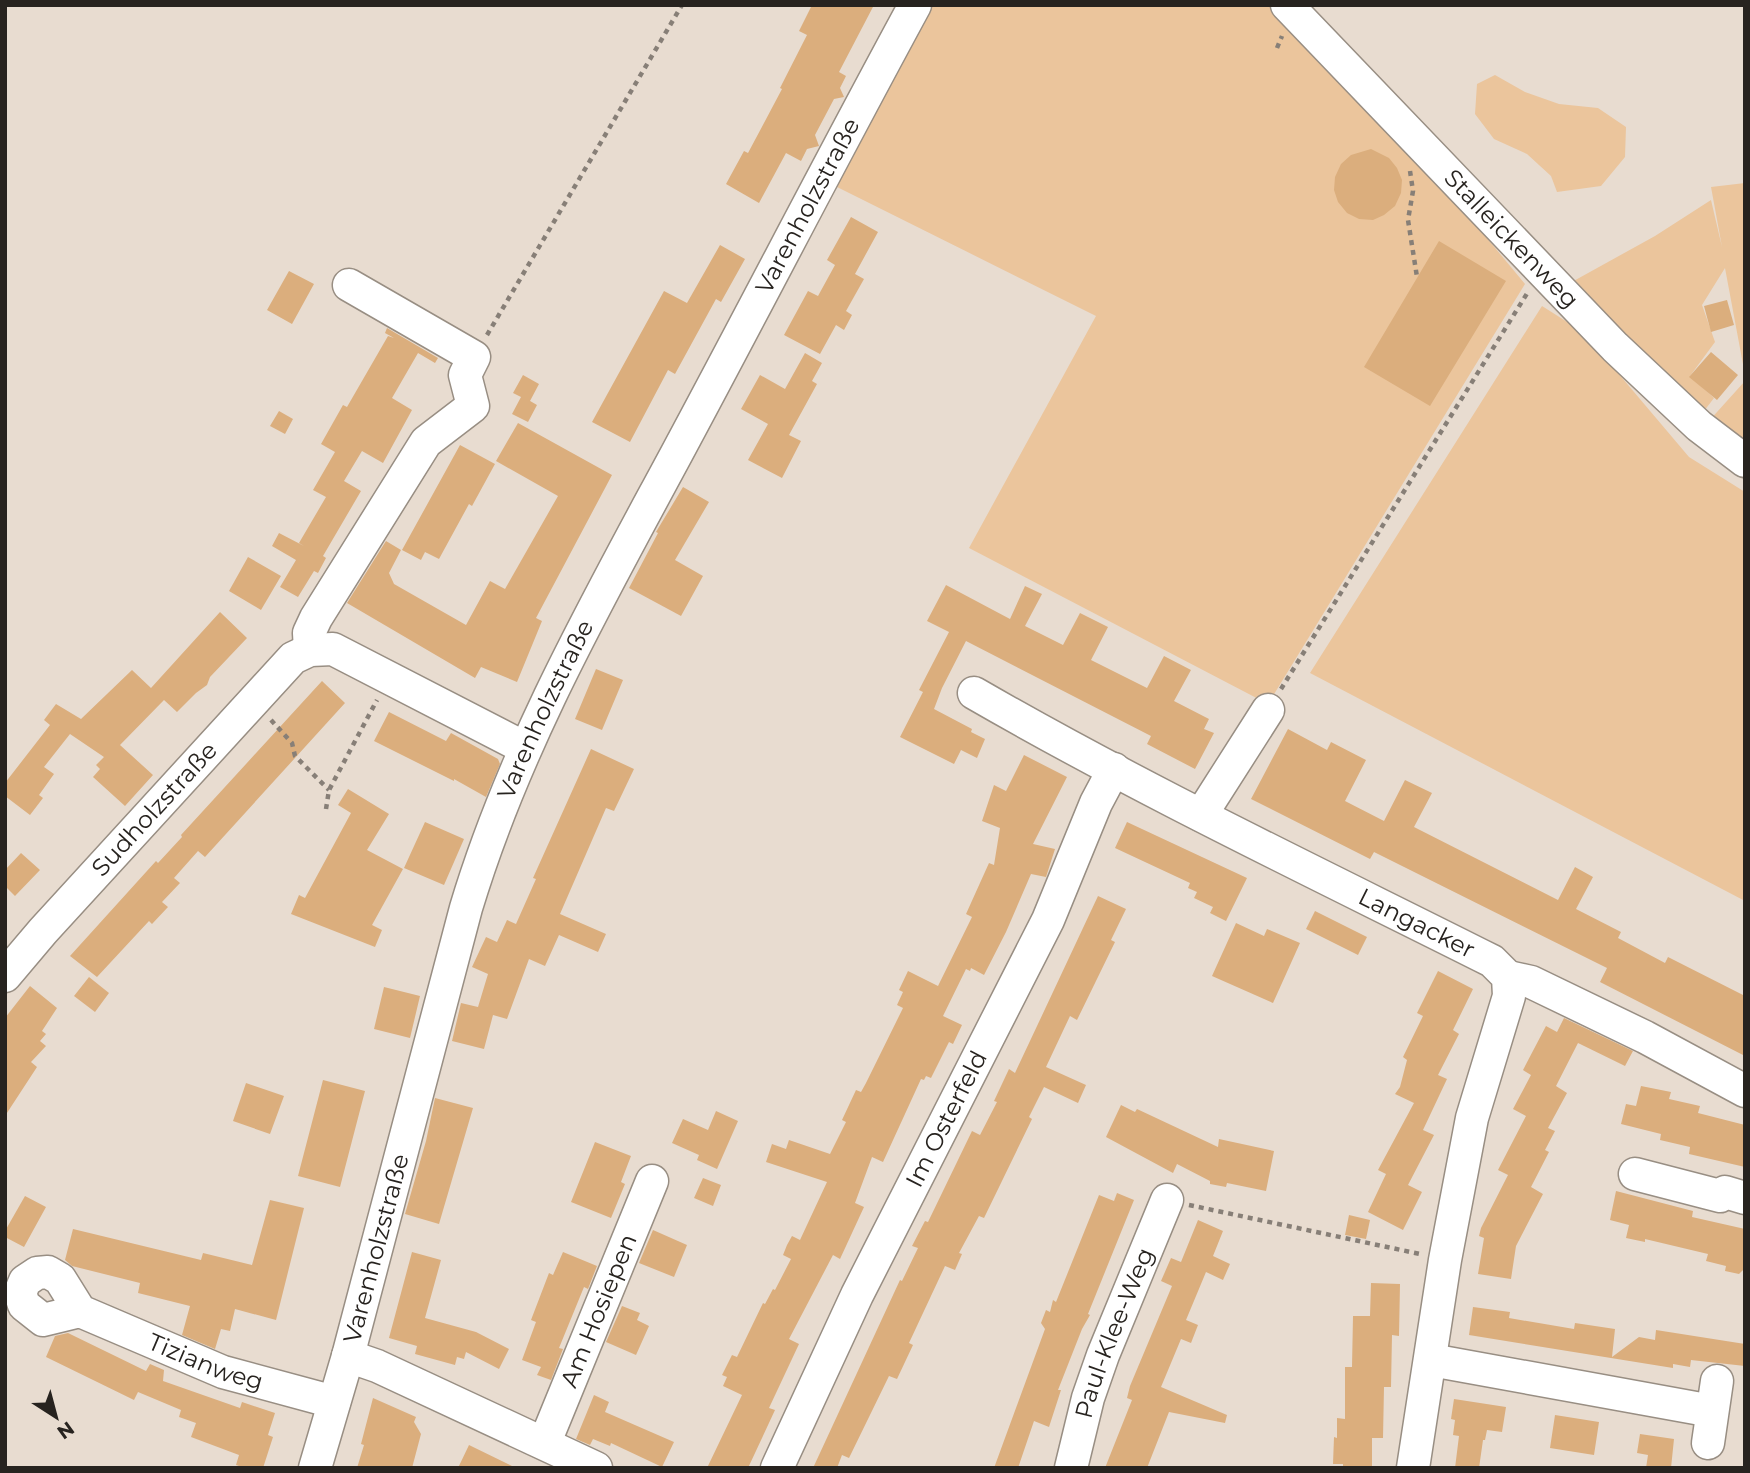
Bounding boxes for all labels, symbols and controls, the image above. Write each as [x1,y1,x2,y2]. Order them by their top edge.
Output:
street label: Varenholzstraße [749,113,866,299]
street label: Stalleickenweg [1438,163,1585,314]
street label: Varenholzstraße [491,615,599,803]
street label: Sudholzstraße [85,736,223,882]
street label: Langacker [1354,882,1480,964]
street label: Im Osterfeld [899,1046,993,1192]
street label: Varenholzstraße [337,1151,415,1346]
street label: Am Hosiepen [554,1229,643,1391]
street label: Paul-Klee-Weg [1069,1243,1160,1421]
street label: Tizianweg [144,1327,266,1396]
north arrow [21,1382,91,1452]
text: N [53,1417,79,1444]

